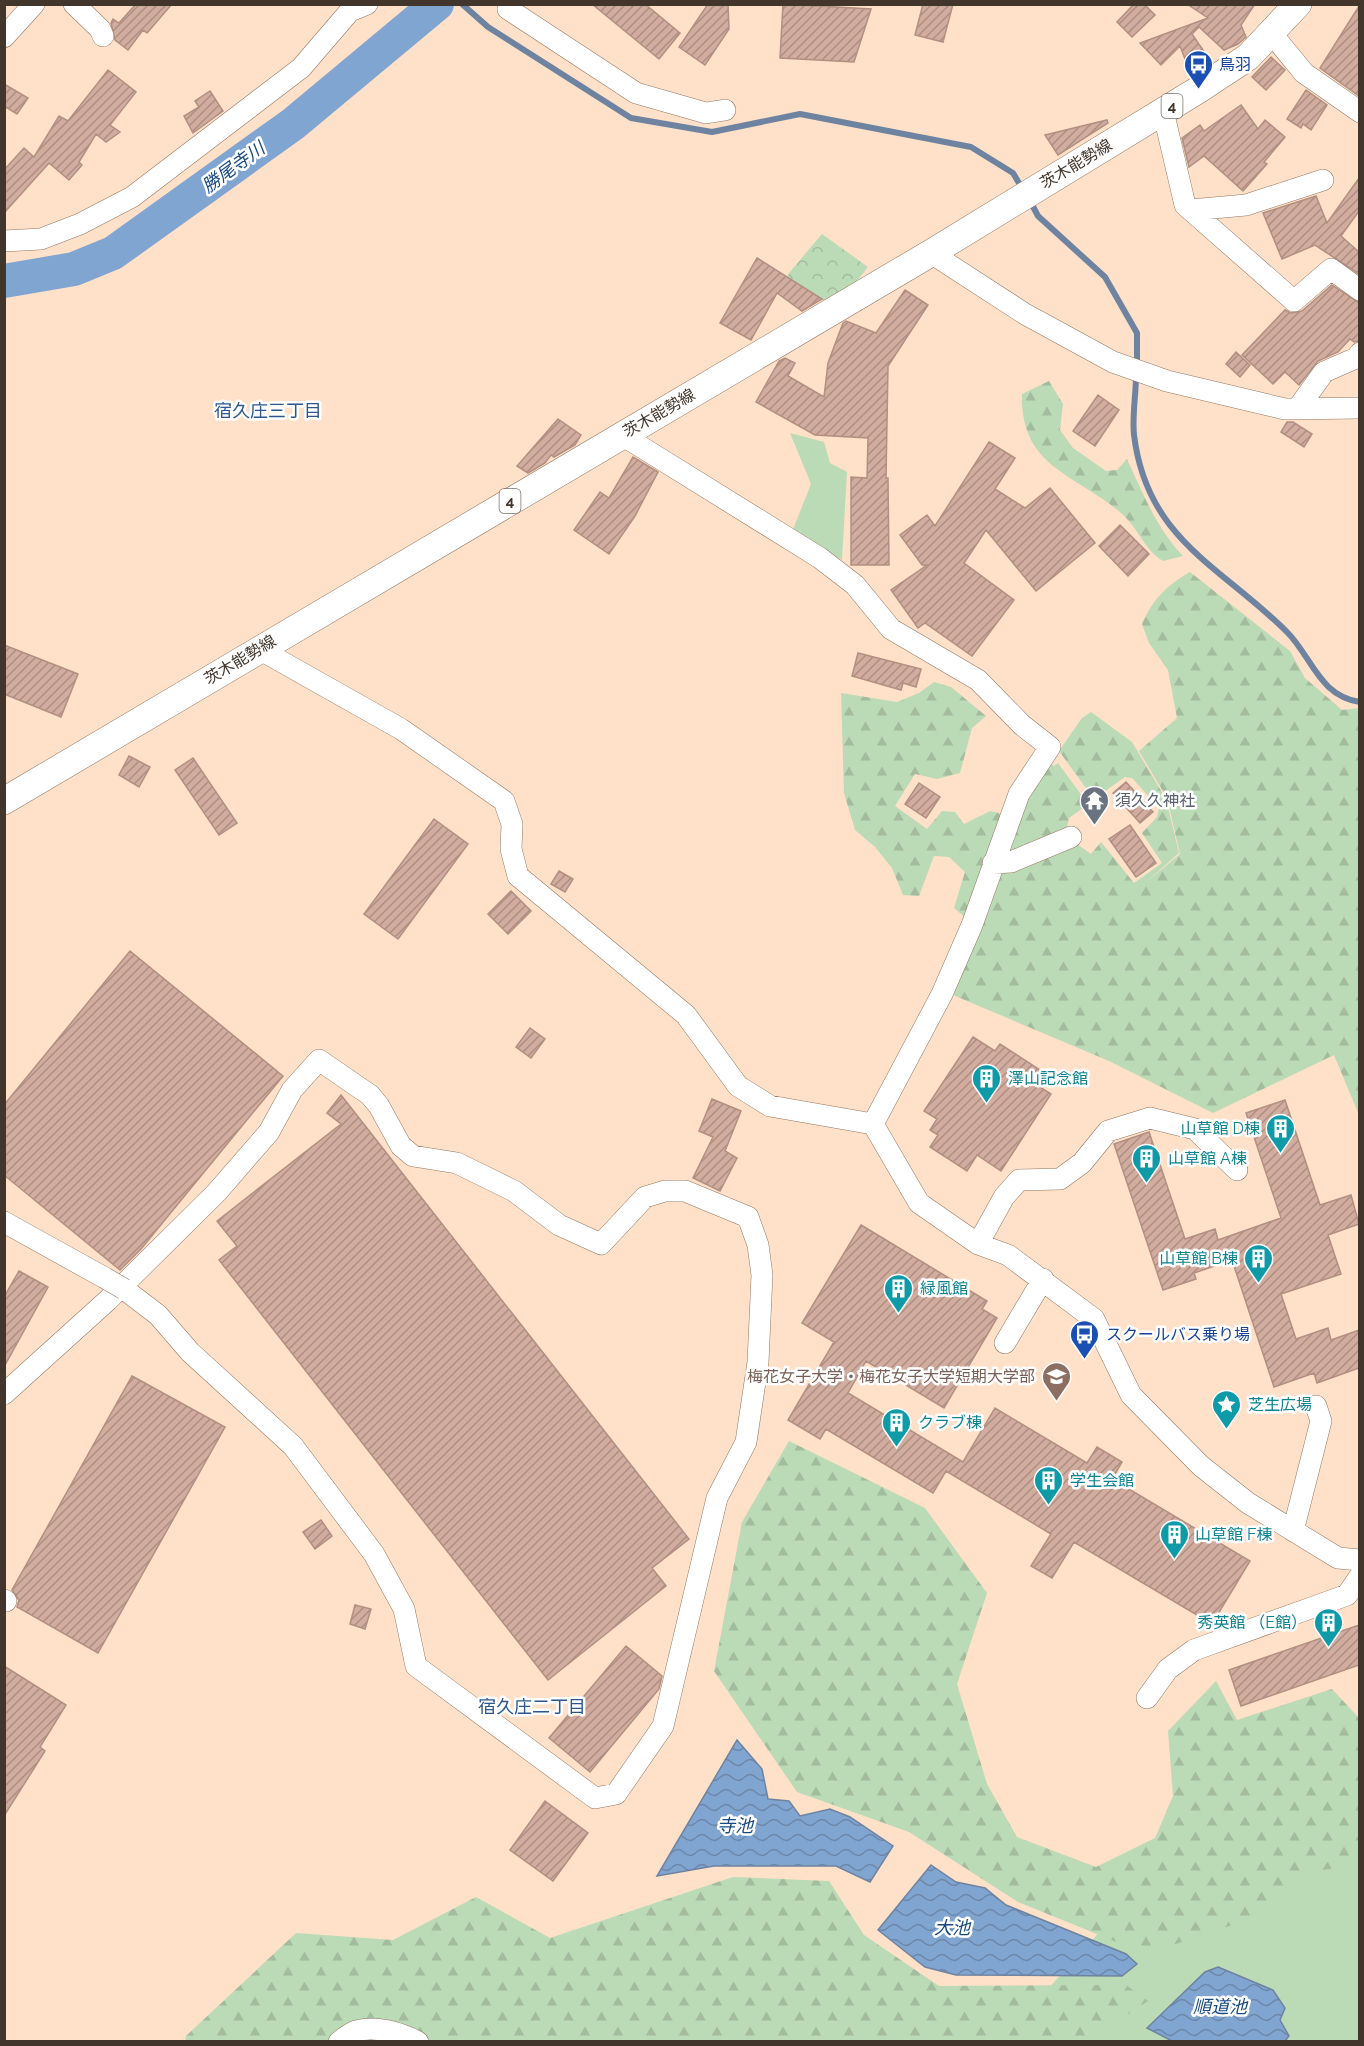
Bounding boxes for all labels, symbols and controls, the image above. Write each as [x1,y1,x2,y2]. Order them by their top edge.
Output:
bus stop icon: 鳥羽 [1182,48,1214,90]
place label: 鳥羽 [1219,55,1251,74]
road number: 4 [1162,94,1182,118]
street label: 茨木能勢線 [1037,135,1115,193]
water label: 勝尾寺川 [198,136,270,197]
street label: 茨木能勢線 [620,385,698,441]
district label: 宿久庄三丁目 [214,400,322,421]
road number: 4 [500,489,520,513]
street label: 茨木能勢線 [201,631,279,689]
temple icon: 須久久神社 [1078,784,1110,826]
place label: 須久久神社 [1115,791,1195,810]
building icon: 澤山記念館 [971,1062,1003,1104]
place label: 澤山記念館 [1008,1069,1088,1088]
building icon: 山草館 D棟 [1265,1112,1297,1154]
place label: 山草館 D棟 [1180,1119,1260,1138]
building icon: 山草館 A棟 [1131,1142,1163,1184]
place label: 山草館 A棟 [1168,1149,1247,1168]
building icon: 山草館 B棟 [1243,1242,1275,1284]
place label: 山草館 B棟 [1159,1249,1238,1268]
building icon: 緑風館 [883,1272,915,1314]
place label: 緑風館 [920,1279,968,1298]
bus stop icon: スクールバス乗り場 [1069,1318,1101,1360]
place label: スクールバス乗り場 [1106,1325,1250,1344]
school or university icon: 梅花女子大学・梅花女子大学短期大学部 [1040,1360,1072,1402]
place label: 梅花女子大学・梅花女子大学短期大学部 [747,1367,1035,1386]
place icon: 芝生広場 [1211,1388,1243,1430]
place label: 芝生広場 [1248,1395,1312,1414]
building icon: クラブ棟 [881,1406,913,1448]
place label: クラブ棟 [918,1413,982,1432]
building icon: 学生会館 [1033,1464,1065,1506]
place label: 学生会館 [1070,1471,1134,1490]
building icon: 山草館 F棟 [1158,1518,1190,1560]
place label: 山草館 F棟 [1195,1525,1273,1544]
building icon: 秀英館 （E館） [1312,1606,1344,1648]
place label: 秀英館 （E館） [1197,1613,1307,1632]
district label: 宿久庄二丁目 [478,1696,586,1717]
water label: 寺池 [717,1815,755,1836]
water label: 大池 [934,1917,972,1938]
water label: 順道池 [1193,1996,1249,2017]

